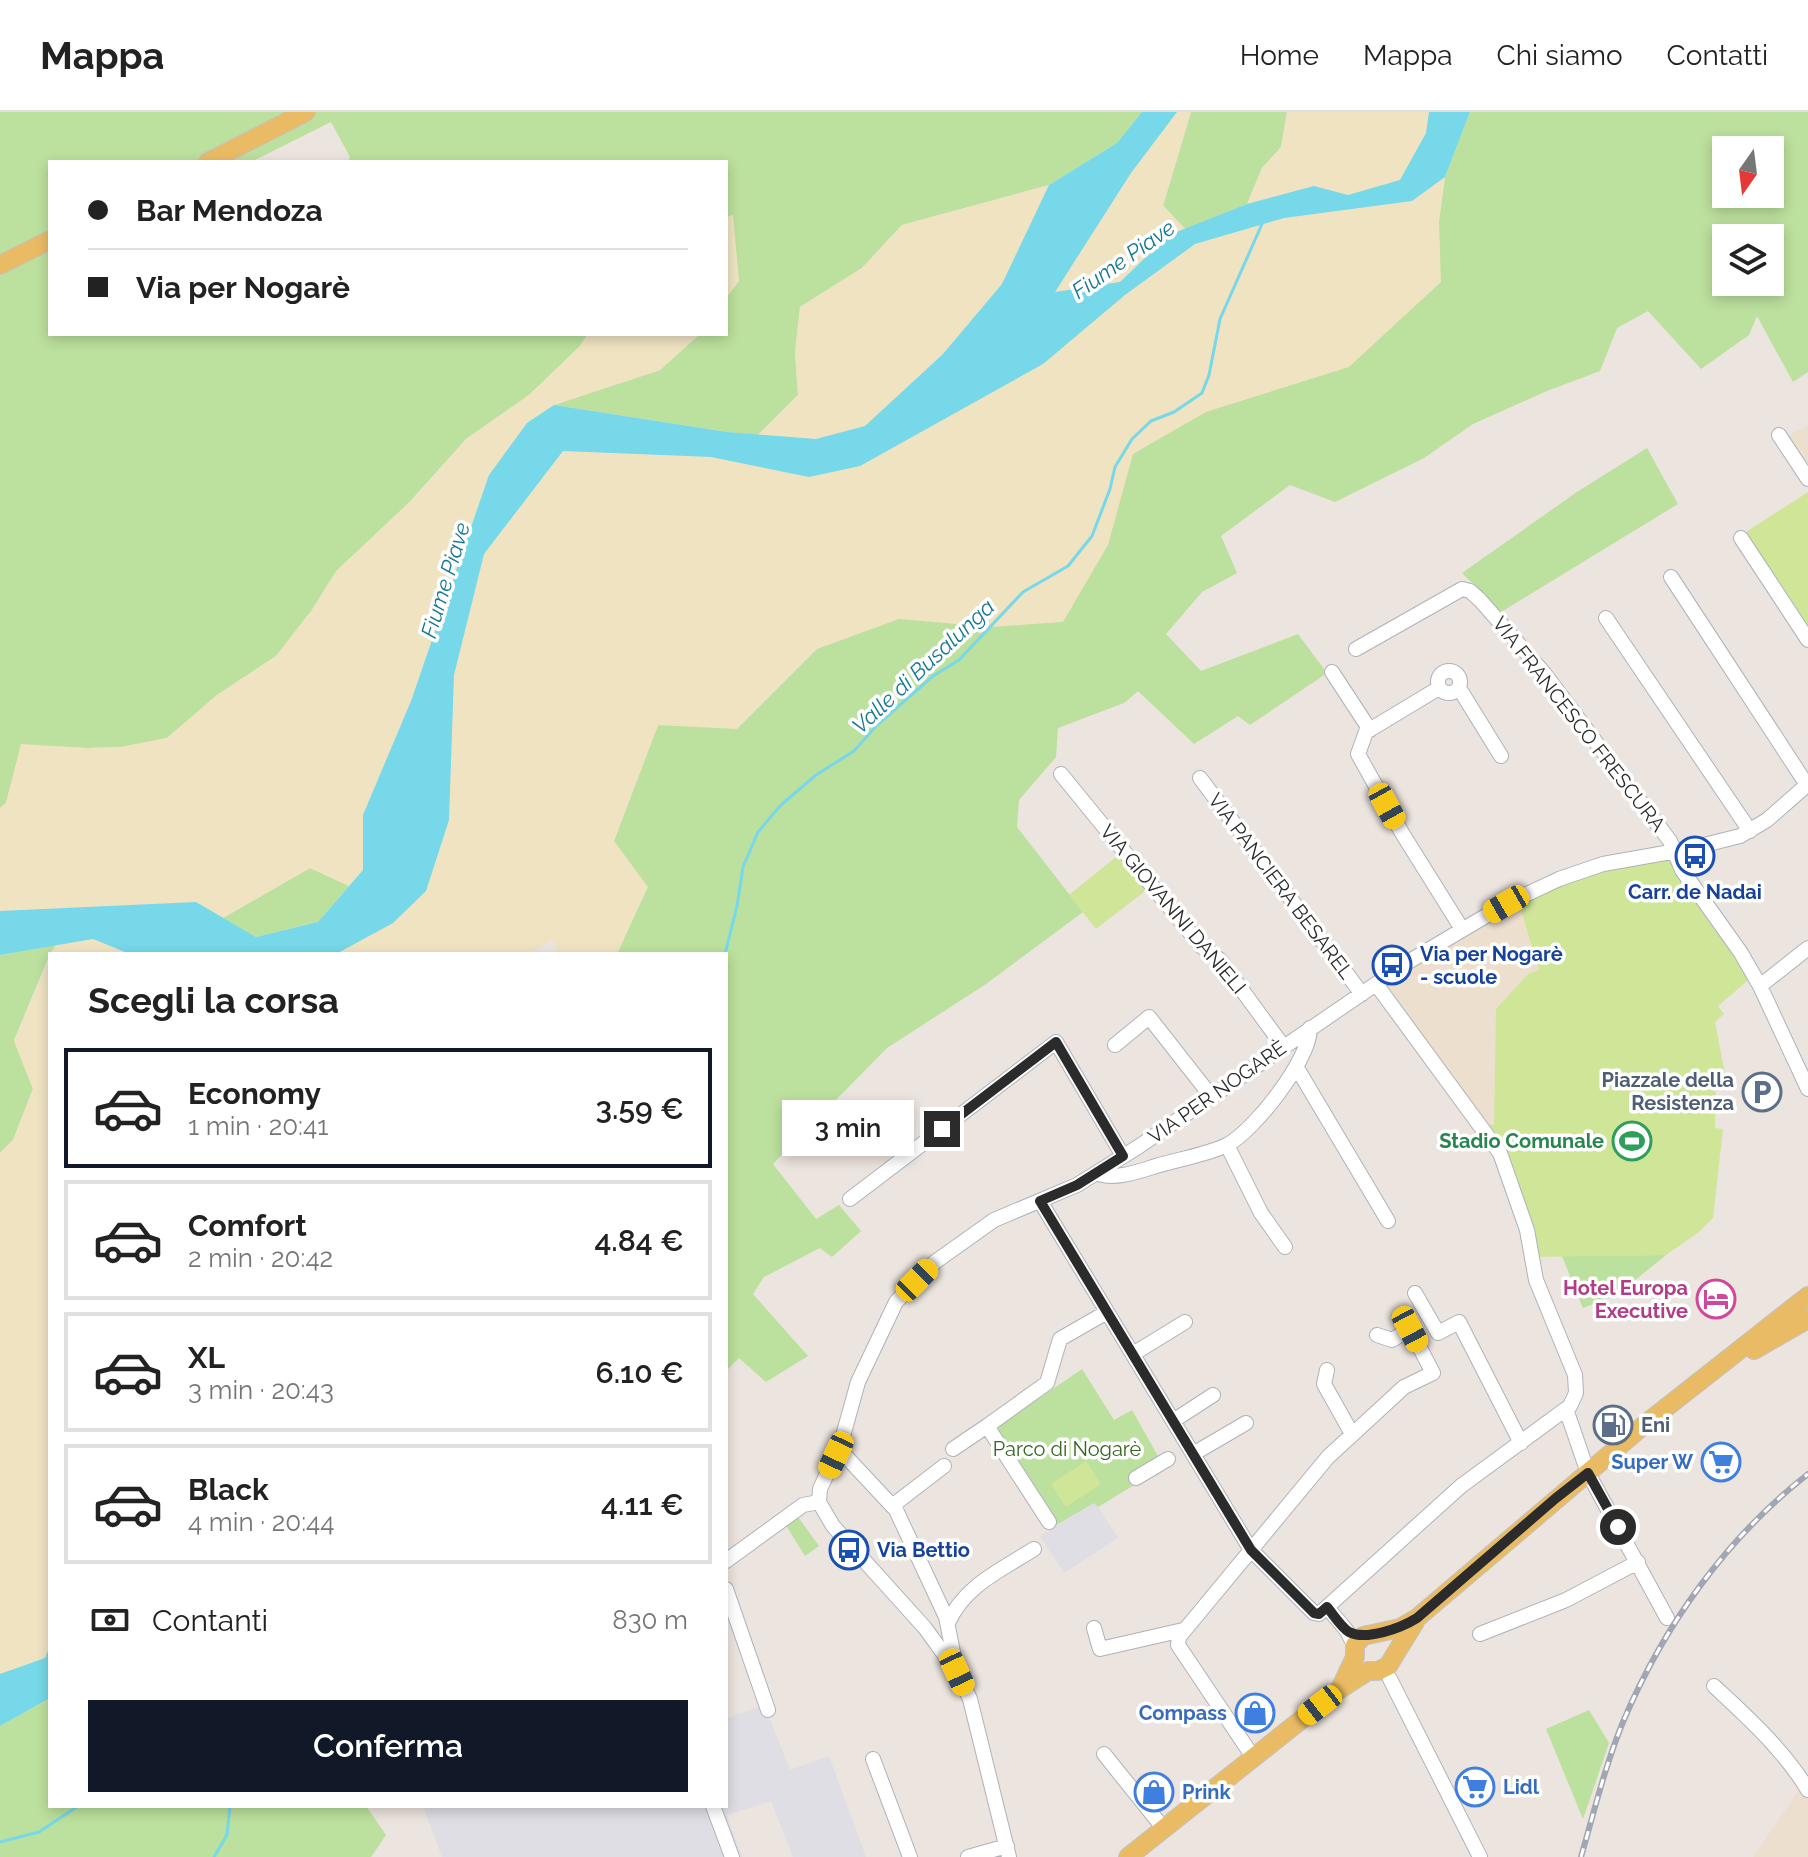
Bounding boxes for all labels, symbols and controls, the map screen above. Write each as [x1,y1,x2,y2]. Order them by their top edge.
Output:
text: Mappa [40,33,164,78]
text: Home [1240,39,1319,72]
text: Mappa [1363,39,1452,72]
text: Chi siamo [1496,39,1623,72]
text: Contatti [1667,39,1768,72]
north arrow [1712,136,1784,208]
map controls [1712,136,1784,296]
text: Bar Mendoza [136,193,323,228]
water label: Fiume Piave [1067,214,1180,304]
button: layers [1712,224,1784,296]
text: Via per Nogarè [136,270,350,305]
water label: Fiume Piave [415,519,475,641]
water label: Valle di Busalunga [846,593,1000,739]
street label: VIA FRANCESCO FRESCURA [1488,612,1671,837]
car [1365,779,1409,833]
street label: VIA PANCIERA BESAREL [1203,788,1359,984]
street label: VIA GIOVANNI DANIELI [1095,819,1251,999]
bus stop icon: Carr. de Nadai [1674,835,1716,877]
place label: Carr. de Nadai [1628,880,1762,904]
car [1479,882,1533,926]
place label: Via per Nogarè - scuole [1420,942,1563,989]
bus stop icon: Via per Nogarè - scuole [1371,944,1413,986]
text: Scegli la corsa [88,979,339,1021]
street label: VIA PER NOGARÈ [1143,1035,1291,1149]
place label: Piazzale della Resistenza [1602,1068,1734,1115]
parking icon: Piazzale della Resistenza [1741,1071,1783,1113]
icon: car [92,1072,164,1144]
text: Economy [188,1076,321,1111]
text: 3.59 € [596,1091,684,1126]
callout: 3 min [782,1101,914,1157]
text: 1 min · 20:41 [188,1111,328,1141]
route end [924,1111,960,1147]
text: 3 min [815,1113,881,1143]
sports icon: Stadio Comunale [1611,1120,1653,1162]
place label: Stadio Comunale [1439,1129,1604,1153]
icon: car [92,1204,164,1276]
text: Comfort [188,1208,307,1243]
text: 4.84 € [594,1223,684,1258]
text: 2 min · 20:42 [188,1243,333,1273]
car [892,1255,942,1305]
place label: Hotel Europa Executive [1563,1276,1688,1323]
hotel icon: Hotel Europa Executive [1695,1278,1737,1320]
car [1388,1302,1432,1356]
icon: car [92,1336,164,1408]
text: XL [188,1340,225,1375]
text: 6.10 € [596,1355,684,1390]
text: 3 min · 20:43 [188,1375,334,1405]
fuel station icon: Eni [1592,1404,1634,1446]
place label: Eni [1641,1413,1670,1437]
car [815,1428,857,1482]
park label: Parco di Nogarè [993,1437,1142,1461]
supermarket icon: Super W [1700,1441,1742,1483]
place label: Super W [1611,1450,1694,1474]
icon: car [92,1468,164,1540]
text: Black [188,1472,269,1507]
text: 4.11 € [601,1487,684,1522]
text: 4 min · 20:44 [188,1507,334,1537]
route start [1600,1509,1636,1545]
bus stop icon: Via Bettio [828,1529,870,1571]
place label: Via Bettio [877,1538,970,1562]
icon: cash [88,1598,132,1642]
text: Contanti [152,1603,268,1638]
text: 830 m [612,1605,688,1635]
car [936,1645,978,1699]
car [1294,1681,1346,1729]
shop icon: Compass [1234,1692,1276,1734]
button: Conferma [88,1700,688,1792]
place label: Compass [1139,1701,1227,1725]
supermarket icon: Lidl [1454,1766,1496,1808]
shop icon: Prink [1133,1771,1175,1813]
place label: Lidl [1503,1775,1540,1799]
place label: Prink [1182,1780,1231,1804]

